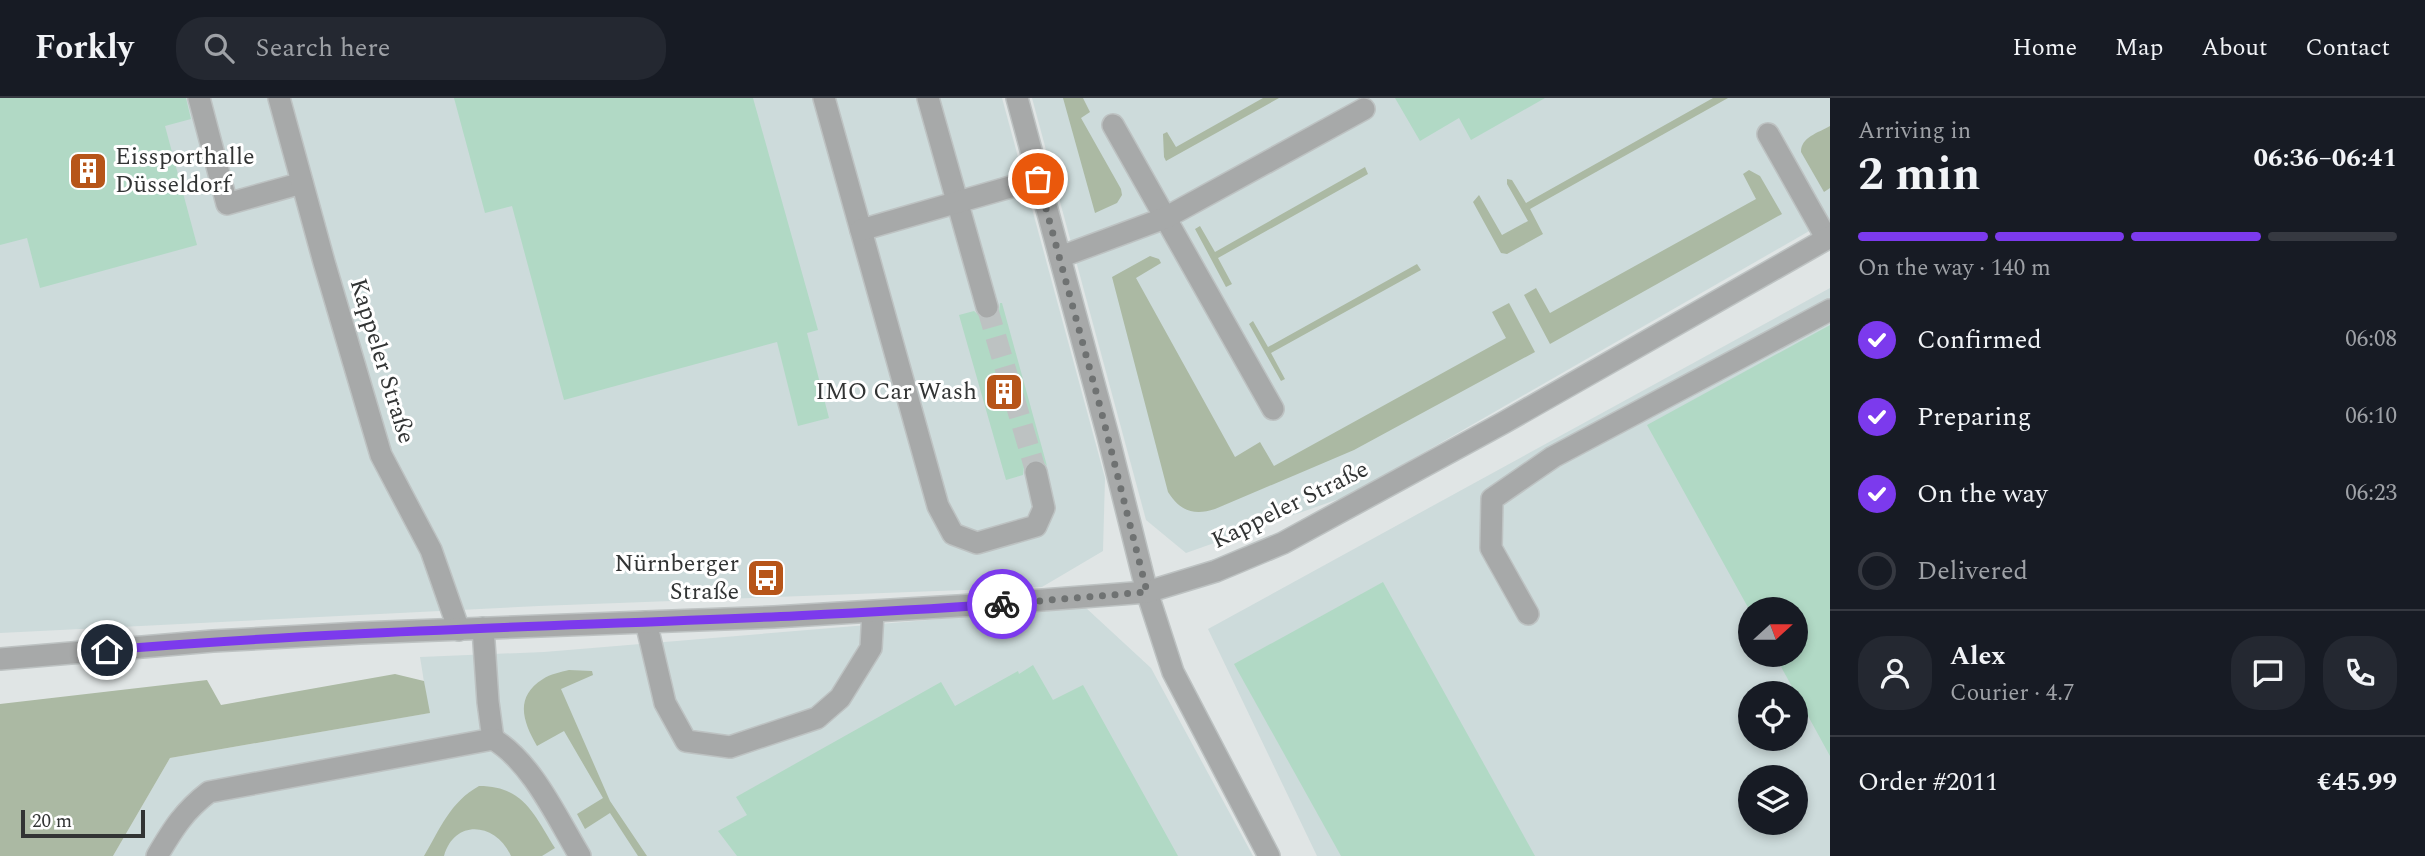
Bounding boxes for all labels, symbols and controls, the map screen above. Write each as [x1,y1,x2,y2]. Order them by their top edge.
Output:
search box [176,17,666,80]
text: Forkly [35,23,134,73]
text: Search here [256,28,390,68]
icon: search [200,29,238,67]
text: Home [2012,30,2077,66]
text: Map [2115,30,2163,66]
text: About [2201,30,2267,66]
text: Contact [2305,30,2390,66]
text: Arriving in [1858,114,1971,149]
text: 06:36–06:41 [2253,138,2397,178]
place label: Eissporthalle Düsseldorf [115,139,255,203]
text: 2 min [1858,140,1980,210]
pin [1008,149,1068,209]
building icon: Eissporthalle Düsseldorf [67,150,109,192]
icon: bag [1019,160,1057,198]
text: On the way · 140 m [1858,251,2051,286]
street label: Kappeler Straße [340,274,424,448]
text: Confirmed [1917,320,2042,360]
icon: check [1858,321,1896,359]
text: 06:08 [2345,322,2397,357]
building icon: IMO Car Wash [983,371,1025,413]
place label: IMO Car Wash [816,374,977,410]
text: Preparing [1917,397,2031,437]
icon: check [1858,398,1896,436]
text: 06:10 [2345,399,2397,434]
street label: Kappeler Straße [1205,451,1375,559]
text: On the way [1917,474,2048,514]
icon: check [1858,475,1896,513]
text: 06:23 [2345,476,2397,511]
place label: Nürnberger Straße [614,546,739,610]
text: Delivered [1917,551,2028,591]
bus stop icon: Nürnberger Straße [745,557,787,599]
courier [967,569,1037,639]
icon: bike [983,585,1021,623]
north arrow [1738,597,1808,667]
map controls [1738,597,1808,835]
pin [77,620,137,680]
icon: home [88,631,126,669]
button: person [1858,636,1932,710]
text: Alex [1950,636,2005,676]
button: chat [2231,636,2305,710]
button: phone [2323,636,2397,710]
text: Courier · 4.7 [1950,676,2075,711]
button: locate [1738,681,1808,751]
text: Order #2011 [1858,762,1998,802]
text: €45.99 [2317,762,2397,802]
button: layers [1738,765,1808,835]
scale bar [21,807,145,839]
text: 20 m [32,807,72,836]

